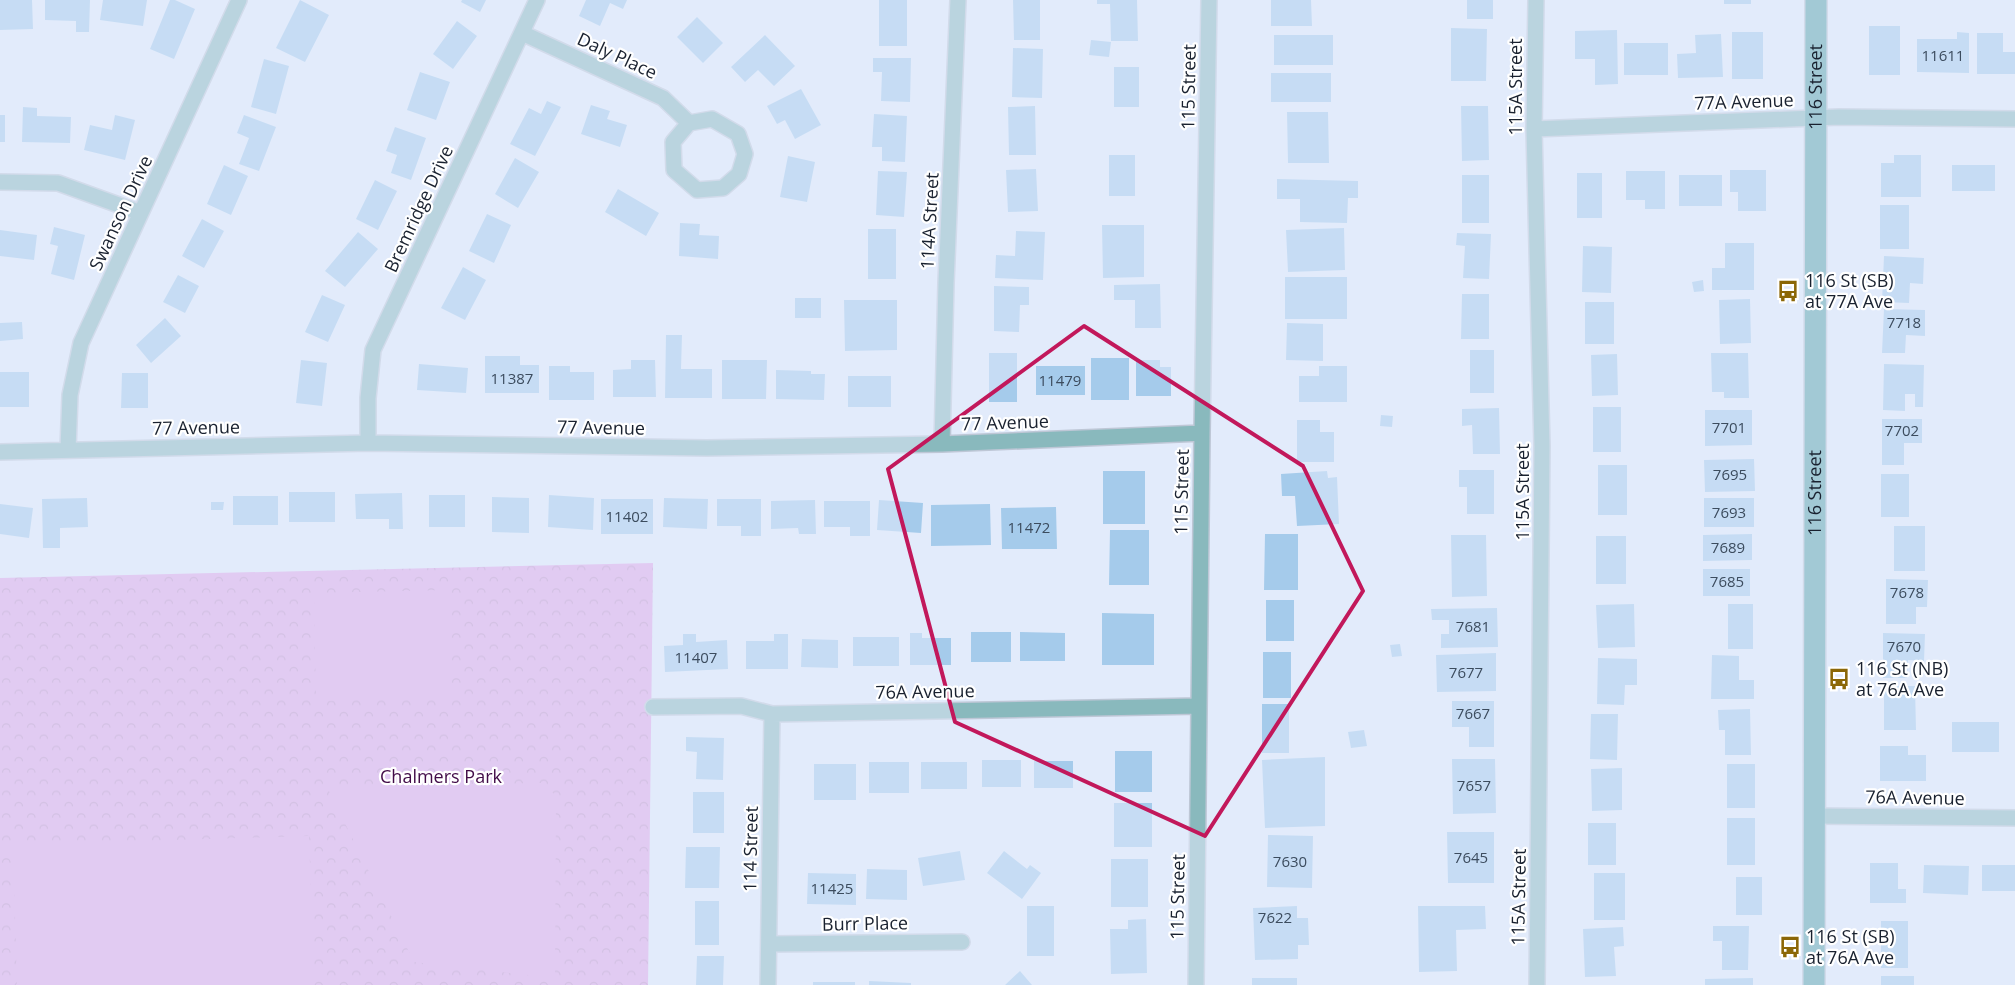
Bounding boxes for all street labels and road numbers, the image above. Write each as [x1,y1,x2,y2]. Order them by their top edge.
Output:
street label: Daly Place [574,26,661,84]
street label: 115A Street [1503,38,1527,136]
street label: 115 Street [1175,44,1201,130]
street label: 116 Street [1803,44,1827,130]
street label: 77A Avenue [1694,87,1794,115]
street label: Bremridge Drive [378,141,458,276]
street label: Swanson Drive [83,151,157,274]
street label: 114A Street [914,172,944,270]
street label: 77 Avenue [961,408,1049,436]
street label: 77 Avenue [152,414,240,440]
street label: 77 Avenue [557,414,645,440]
street label: 115A Street [1510,443,1534,541]
street label: 115 Street [1168,449,1194,535]
street label: 116 Street [1802,450,1826,536]
street label: 76A Avenue [875,678,975,704]
street label: 76A Avenue [1865,784,1965,810]
street label: 114 Street [737,806,763,892]
street label: 115A Street [1505,848,1531,946]
street label: 115 Street [1164,854,1190,940]
street label: Burr Place [822,910,908,936]

